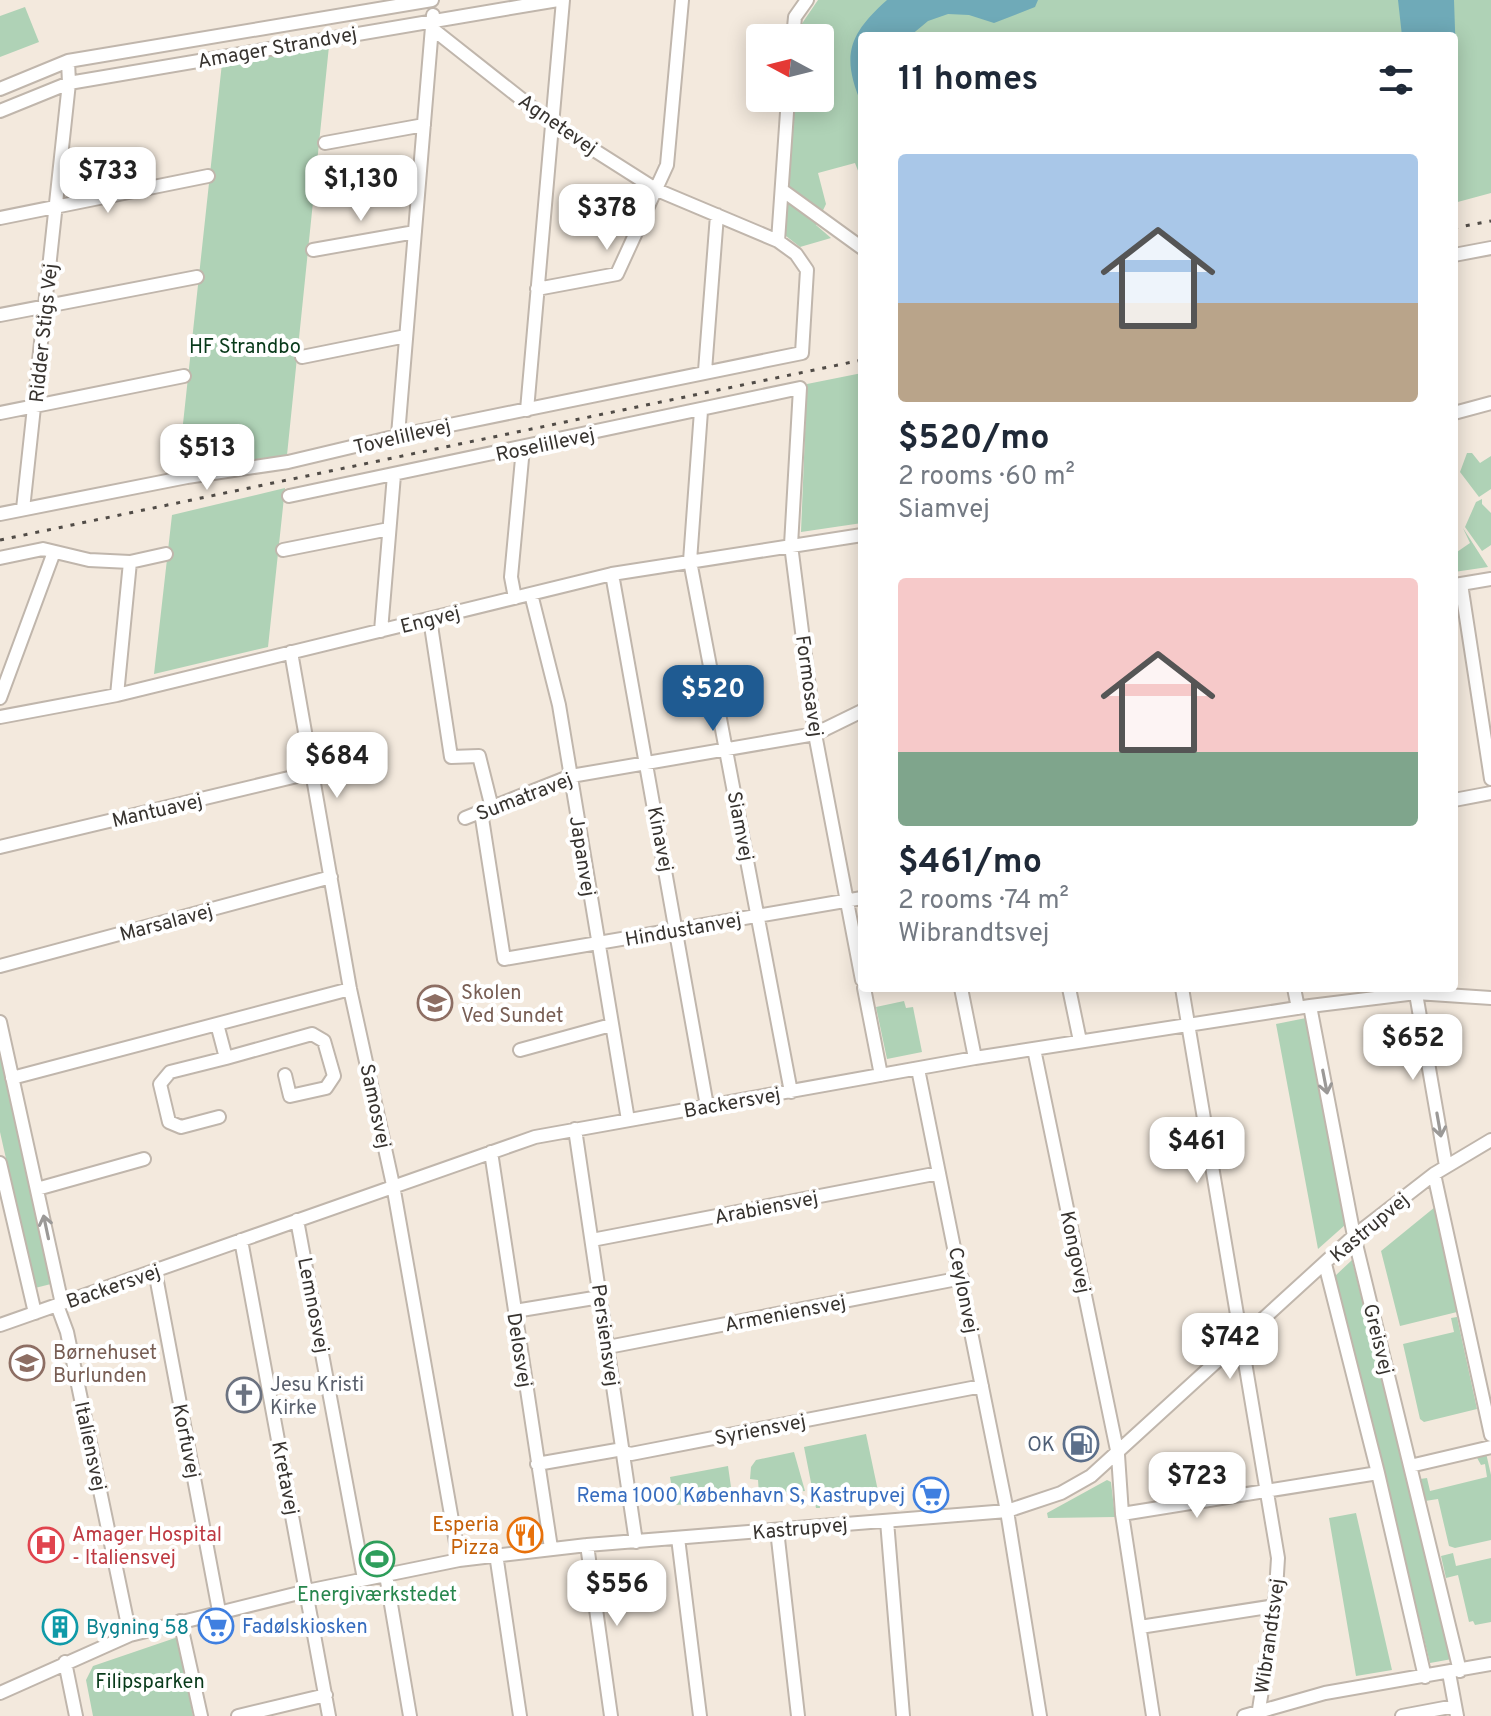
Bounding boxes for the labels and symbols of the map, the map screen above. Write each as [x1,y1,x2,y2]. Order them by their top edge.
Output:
street label: Amager Strandvej [196,22,359,76]
north arrow [746,24,834,112]
street label: Agnetevej [512,89,601,162]
pin: $733 [61,147,155,215]
pin: $1,130 [296,155,426,223]
pin: $378 [560,184,654,252]
street label: Ridder Stigs Vej [25,262,65,404]
park label: HF Strandbo [189,335,301,361]
street label: Tovelillevej [351,414,454,462]
street label: Roselillevej [493,423,597,469]
pin: $513 [160,424,254,492]
street label: Engvej [398,601,463,641]
street label: Formosavej [788,634,828,739]
pin: $520 [666,665,760,733]
pin: $684 [290,732,384,800]
street label: Sumatravej [473,768,577,828]
street label: Mantuavej [110,789,205,835]
street label: Siamvej [720,789,759,864]
street label: Kinavej [640,804,678,874]
street label: Japanvej [562,814,600,898]
street label: Marsalavej [117,899,216,949]
street label: Hindustanvej [623,908,744,954]
place label: Skolen Ved Sundet [461,981,564,1030]
school or university icon: Skolen Ved Sundet [416,984,454,1022]
pin: $652 [1366,1014,1460,1082]
street label: Samosvej [352,1062,396,1151]
one-way arrow [1318,1069,1333,1095]
street label: Backersvej [682,1083,783,1125]
one-way arrow [1432,1112,1447,1137]
pin: $461 [1150,1117,1244,1185]
street label: Arabiensvej [712,1186,820,1232]
street label: Kastrupvej [1325,1188,1415,1269]
street label: Kongovej [1053,1209,1095,1296]
one-way arrow [37,1215,52,1241]
street label: Ceylonvej [941,1245,983,1336]
street label: Lemnosvej [290,1255,334,1355]
street label: Backersvej [63,1260,164,1316]
street label: Persiensvej [584,1283,624,1388]
street label: Armeniensvej [723,1290,848,1339]
street label: Greisvej [1356,1301,1398,1378]
street label: Delosvej [499,1311,537,1390]
pin: $742 [1183,1313,1277,1381]
place label: Børnehuset Burlunden [53,1341,157,1390]
school or university icon: Børnehuset Burlunden [8,1344,46,1382]
place label: Jesu Kristi Kirke [270,1373,364,1422]
church icon: Jesu Kristi Kirke [225,1376,263,1414]
street label: Italiensvej [67,1399,111,1494]
street label: Korfuvej [165,1402,205,1481]
street label: Syriensvej [713,1409,808,1453]
fuel station icon: OK [1062,1425,1100,1463]
place label: OK [1027,1433,1055,1459]
street label: Kretavej [264,1439,304,1518]
pin: $723 [1150,1452,1244,1520]
supermarket icon: Rema 1000 København S, Kastrupvej [912,1476,950,1514]
place label: Rema 1000 København S, Kastrupvej [576,1484,905,1510]
place label: Esperia Pizza [432,1513,499,1562]
street label: Kastrupvej [751,1513,849,1547]
restaurant icon: Esperia Pizza [506,1516,544,1554]
place label: Amager Hospital - Italiensvej [72,1523,222,1572]
hospital icon: Amager Hospital - Italiensvej [27,1526,65,1564]
sports icon: Energiværkstedet [358,1540,396,1578]
pin: $556 [570,1560,664,1628]
street label: Wibrandtsvej [1250,1577,1292,1696]
place label: Energiværkstedet [297,1583,457,1609]
supermarket icon: Fadølskiosken [197,1607,235,1645]
building icon: Bygning 58 [41,1608,79,1646]
place label: Fadølskiosken [242,1615,368,1641]
place label: Bygning 58 [86,1616,189,1642]
park label: Filipsparken [95,1670,205,1696]

